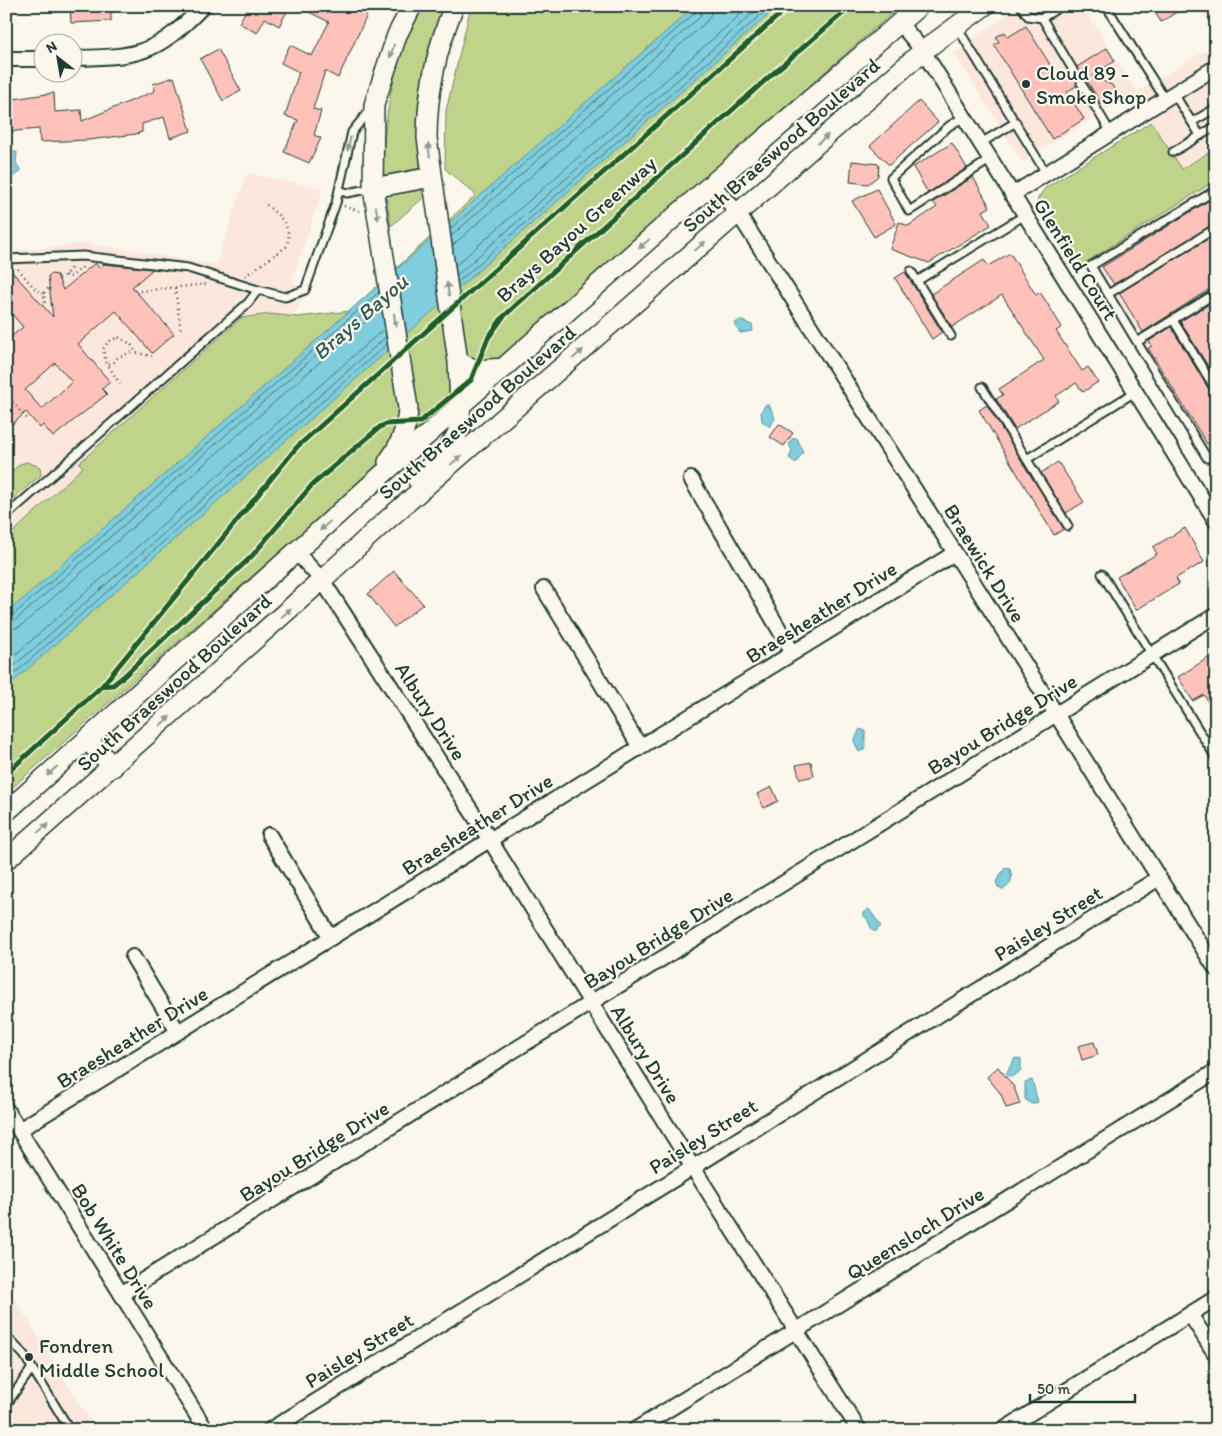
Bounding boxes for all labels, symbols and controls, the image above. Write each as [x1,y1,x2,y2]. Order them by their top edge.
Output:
north arrow [32,32,82,82]
text: N [43,38,60,57]
one-way arrow [388,43,395,58]
street label: South Braeswood Boulevard [677,52,885,238]
place label: Cloud 89 - Smoke Shop [1036,60,1146,109]
marker: Cloud 89 - Smoke Shop [1020,78,1032,90]
one-way arrow [816,133,828,145]
one-way arrow [345,136,353,152]
one-way arrow [425,142,433,158]
street label: Brays Bayou Greenway [491,150,661,307]
street label: Glenfield Court [1029,194,1123,325]
one-way arrow [374,205,382,221]
one-way arrow [637,239,650,250]
one-way arrow [694,240,706,252]
water label: Brays Bayou [307,268,414,366]
one-way arrow [444,280,452,296]
one-way arrow [392,313,400,329]
street label: South Braeswood Boulevard [373,319,581,505]
one-way arrow [572,348,585,359]
one-way arrow [449,455,462,466]
street label: Braewick Drive [939,499,1031,627]
one-way arrow [320,520,332,532]
street label: Braesheather Drive [741,555,901,669]
street label: South Braeswood Boulevard [71,588,277,776]
one-way arrow [279,607,292,618]
street label: Albury Drive [390,657,472,765]
street label: Bayou Bridge Drive [923,668,1081,780]
one-way arrow [158,715,170,727]
one-way arrow [46,765,58,777]
street label: Braesheather Drive [397,767,557,881]
one-way arrow [36,823,49,834]
street label: Paisley Street [989,880,1107,966]
street label: Bayou Bridge Drive [579,882,737,994]
street label: Braesheather Drive [52,980,212,1094]
street label: Albury Drive [606,1000,686,1108]
street label: Paisley Street [644,1093,762,1179]
street label: Bayou Bridge Drive [235,1095,393,1207]
street label: Bob White Drive [66,1178,164,1314]
street label: Queensloch Drive [842,1181,988,1285]
street label: Paisley Street [300,1307,418,1393]
place label: Fondren Middle School [39,1333,164,1382]
marker: Fondren Middle School [23,1351,35,1363]
scale bar [1030,1371,1134,1403]
text: 50 m [1037,1380,1070,1398]

